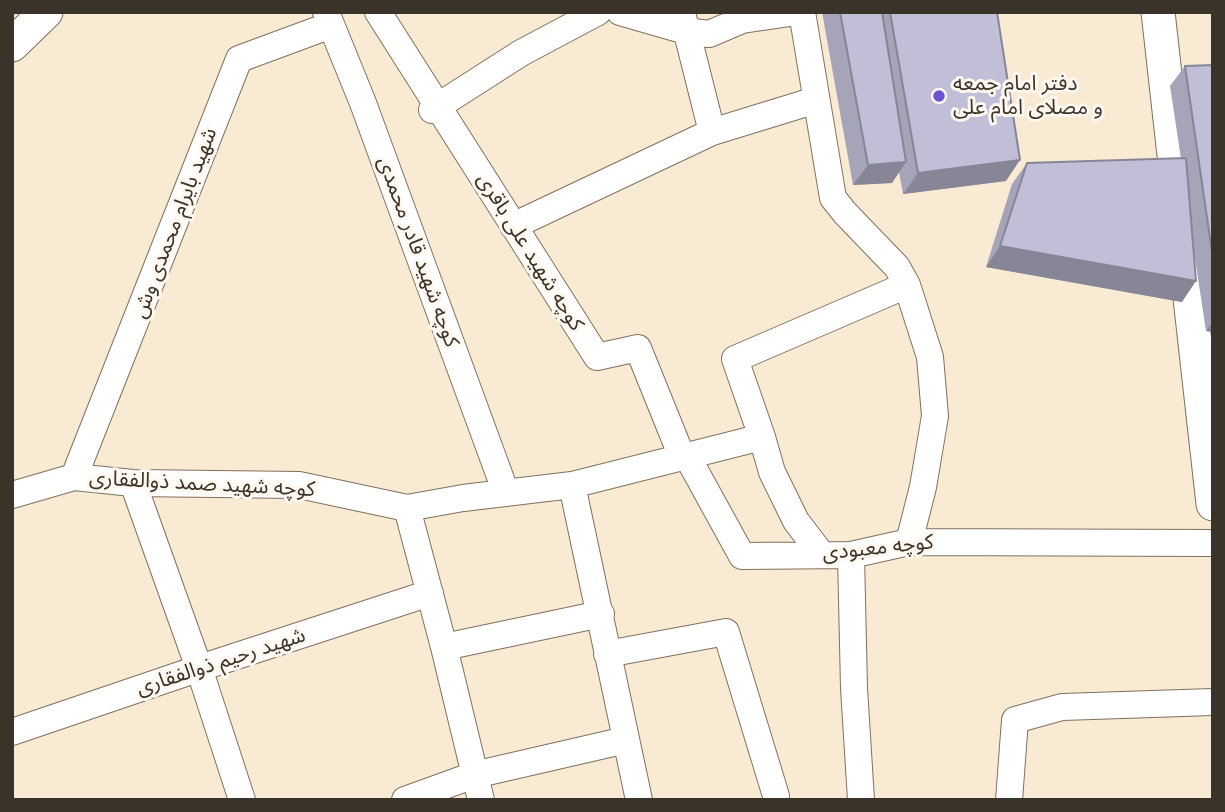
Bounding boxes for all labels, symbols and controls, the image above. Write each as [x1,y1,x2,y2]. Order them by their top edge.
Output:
place label: دفتر امام جمعه و مصلای امام علی [953,71,1103,121]
marker: دفتر امام جمعه و مصلای امام علی [931,88,947,104]
street label: شهید بایرام محمدی وش [127,124,223,322]
street label: کوچه شهید قادر محمدی [372,153,464,351]
street label: کوچه شهید علی باقری [471,168,589,336]
street label: کوچه شهید صمد ذوالفقاری [88,465,316,503]
street label: کوچه معبودی [821,530,935,566]
street label: شهید رحیم ذوالفقاری [133,623,309,701]

